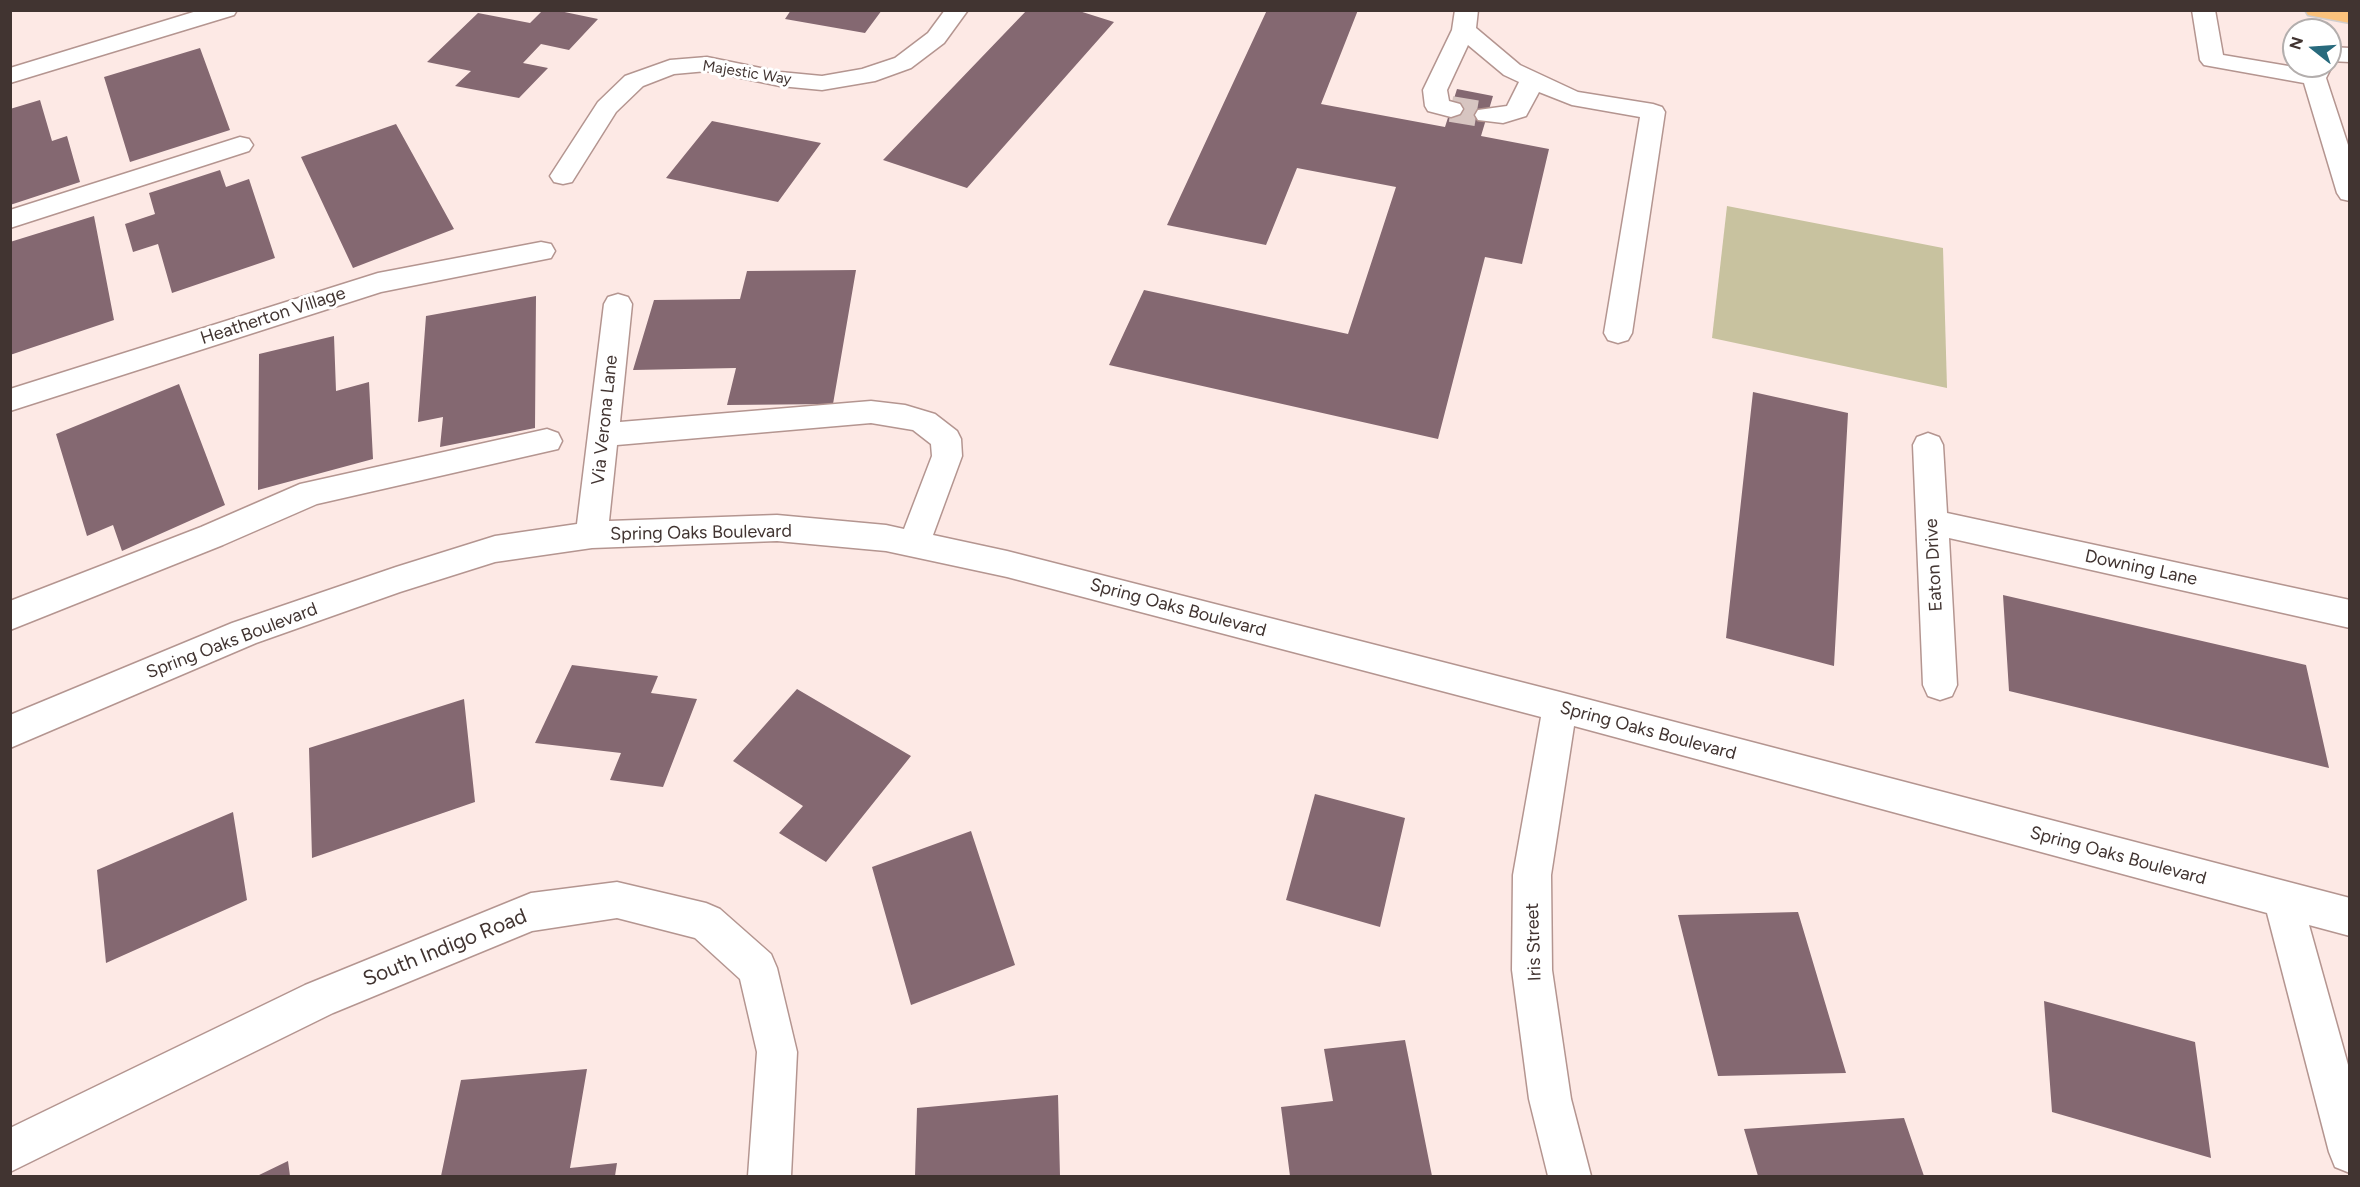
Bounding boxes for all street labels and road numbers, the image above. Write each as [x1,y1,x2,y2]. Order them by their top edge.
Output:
street label: Majestic Way [701,57,793,89]
street label: Heatherton Village [198,282,348,350]
street label: Via Verona Lane [587,354,623,486]
street label: Eaton Drive [1921,518,1947,612]
street label: Spring Oaks Boulevard [610,521,792,545]
street label: Downing Lane [2083,546,2199,590]
street label: Spring Oaks Boulevard [1087,574,1269,642]
street label: Spring Oaks Boulevard [143,598,321,684]
street label: Spring Oaks Boulevard [1557,697,1739,765]
street label: Spring Oaks Boulevard [2027,822,2209,890]
street label: Iris Street [1522,902,1546,982]
street label: South Indigo Road [359,904,531,992]

